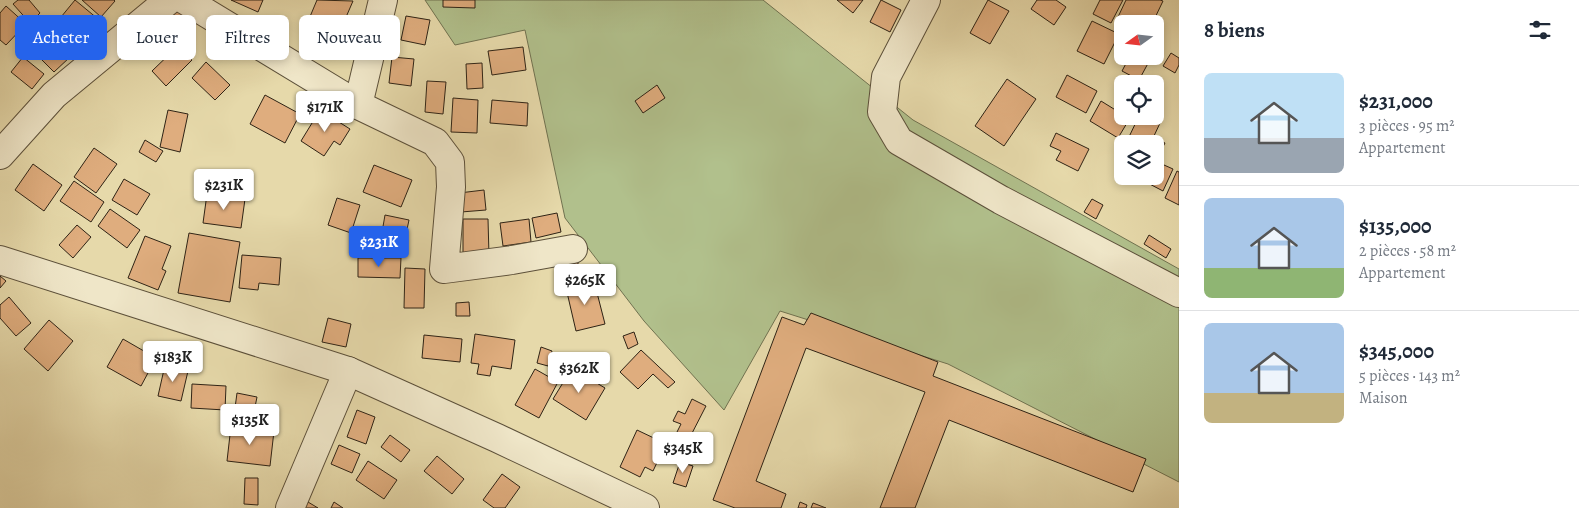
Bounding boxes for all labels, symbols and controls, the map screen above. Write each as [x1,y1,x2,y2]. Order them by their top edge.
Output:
chip: Acheter [15,15,107,60]
chip: Louer [117,15,196,60]
chip: Filtres [206,15,289,60]
chip: Nouveau [299,15,400,60]
north arrow [1114,15,1164,65]
map controls [1114,15,1164,185]
text: 8 biens [1204,16,1265,44]
icon: filters [1526,16,1554,44]
button: locate [1114,75,1164,125]
text: $231,000 [1359,87,1433,115]
pin: $171K [290,90,360,133]
icon: home [1244,93,1304,153]
text: $171K [307,96,343,118]
text: 3 pièces · 95 m² [1359,115,1455,137]
button: layers [1114,135,1164,185]
text: Appartement [1359,137,1445,159]
pin: $231K [189,168,259,211]
text: $231K [205,174,243,196]
text: $135,000 [1359,212,1432,240]
icon: home [1244,218,1304,278]
pin: $231K [344,226,414,268]
text: $231K [360,231,398,253]
text: 2 pièces · 58 m² [1359,240,1456,262]
text: Appartement [1359,262,1445,284]
pin: $265K [550,264,620,306]
text: $265K [565,269,605,291]
text: $345,000 [1359,337,1434,365]
pin: $183K [138,340,208,383]
icon: home [1244,343,1304,403]
text: $183K [154,346,192,368]
pin: $362K [544,352,614,394]
text: $362K [559,357,599,379]
text: 5 pièces · 143 m² [1359,365,1460,387]
text: Maison [1359,387,1408,409]
pin: $135K [215,404,285,446]
text: $135K [231,409,269,431]
pin: $345K [648,432,718,474]
text: $345K [663,437,703,459]

